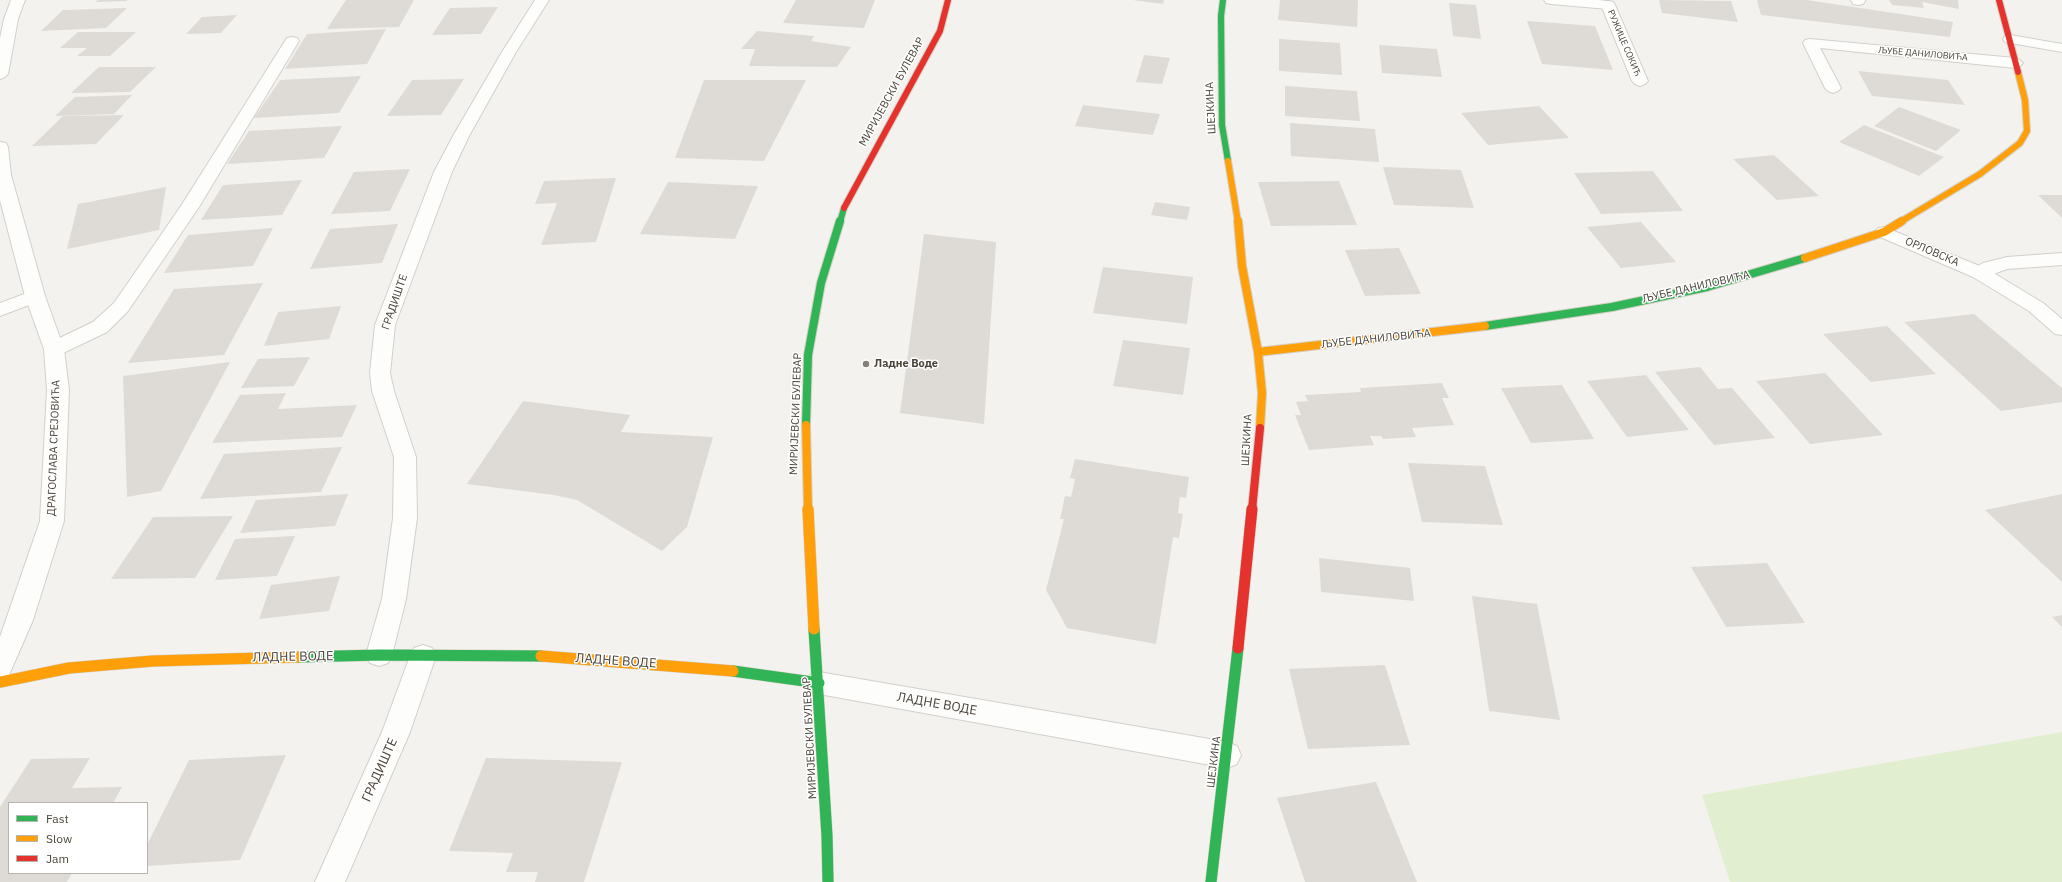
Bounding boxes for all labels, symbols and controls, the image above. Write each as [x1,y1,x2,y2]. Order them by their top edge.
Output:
street label: РУЖИЦЕ СОКИЋ [1605,8,1643,78]
street label: МИРИЈЕВСКИ БУЛЕВАР [857,35,927,149]
street label: ЉУБЕ ДАНИЛОВИЋА [1878,45,1968,63]
street label: ШЕЈКИНА [1203,82,1219,134]
street label: ОРЛОВСКА [1903,235,1961,269]
street label: ЉУБЕ ДАНИЛОВИЋА [1641,268,1751,306]
street label: ГРАДИШТЕ [379,272,411,332]
street label: ЉУБЕ ДАНИЛОВИЋА [1321,327,1431,351]
street label: МИРИЈЕВСКИ БУЛЕВАР [787,353,805,475]
place label: Ладне Воде [874,357,938,371]
marker: Ладне Воде [861,359,871,369]
street label: ДРАГОСЛАВА СРЕЈОВИЋА [45,380,63,516]
street label: ШЕЈКИНА [1239,414,1255,466]
street label: ЛАДНЕ ВОДЕ [252,648,334,666]
street label: ЛАДНЕ ВОДЕ [575,650,657,672]
street label: МИРИЈЕВСКИ БУЛЕВАР [800,677,820,799]
street label: ЛАДНЕ ВОДЕ [896,689,978,719]
street label: ШЕЈКИНА [1204,735,1224,789]
street label: ГРАДИШТЕ [359,736,401,804]
legend [8,802,148,874]
text: Fast [46,811,69,826]
text: Slow [46,831,72,846]
text: Jam [46,851,69,866]

